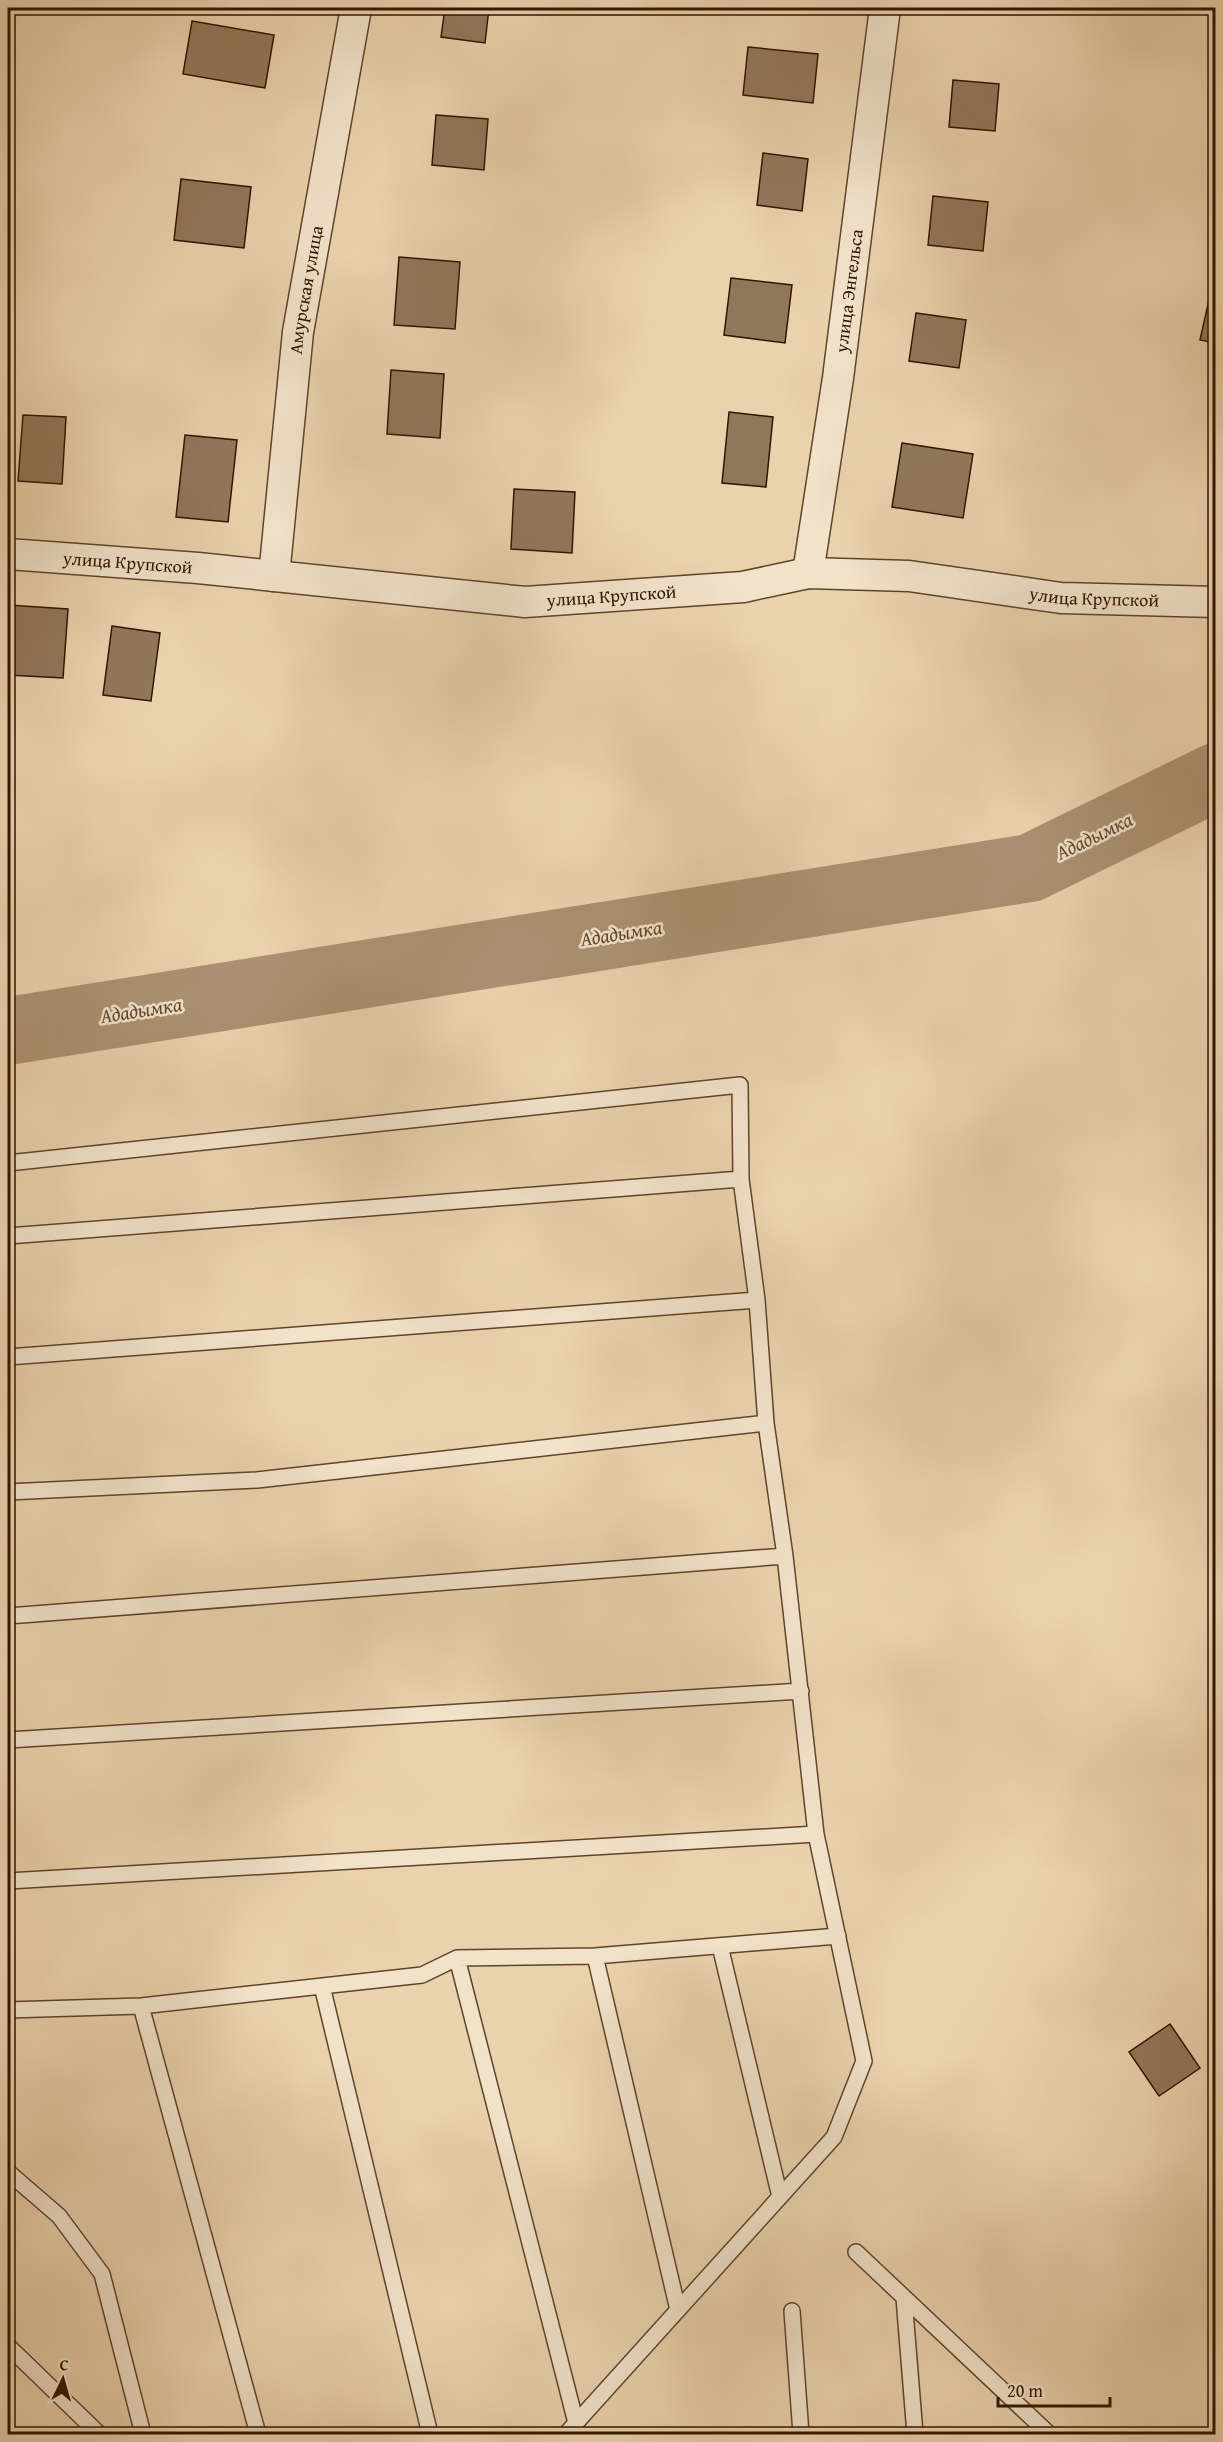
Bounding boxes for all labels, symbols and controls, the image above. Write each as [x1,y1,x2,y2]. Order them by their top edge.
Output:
street label: Амурская улица [282,223,330,356]
street label: улица Энгельса [827,227,870,355]
street label: улица Крупской [61,544,194,581]
street label: улица Крупской [545,578,678,614]
street label: улица Крупской [1027,579,1160,614]
water label: Ададымка [1049,804,1138,867]
water label: Ададымка [577,912,665,953]
water label: Ададымка [97,989,185,1030]
north arrow [33,2349,93,2409]
text: С [59,2352,70,2376]
scale bar [998,2370,1110,2408]
text: 20 m [1007,2377,1043,2404]

